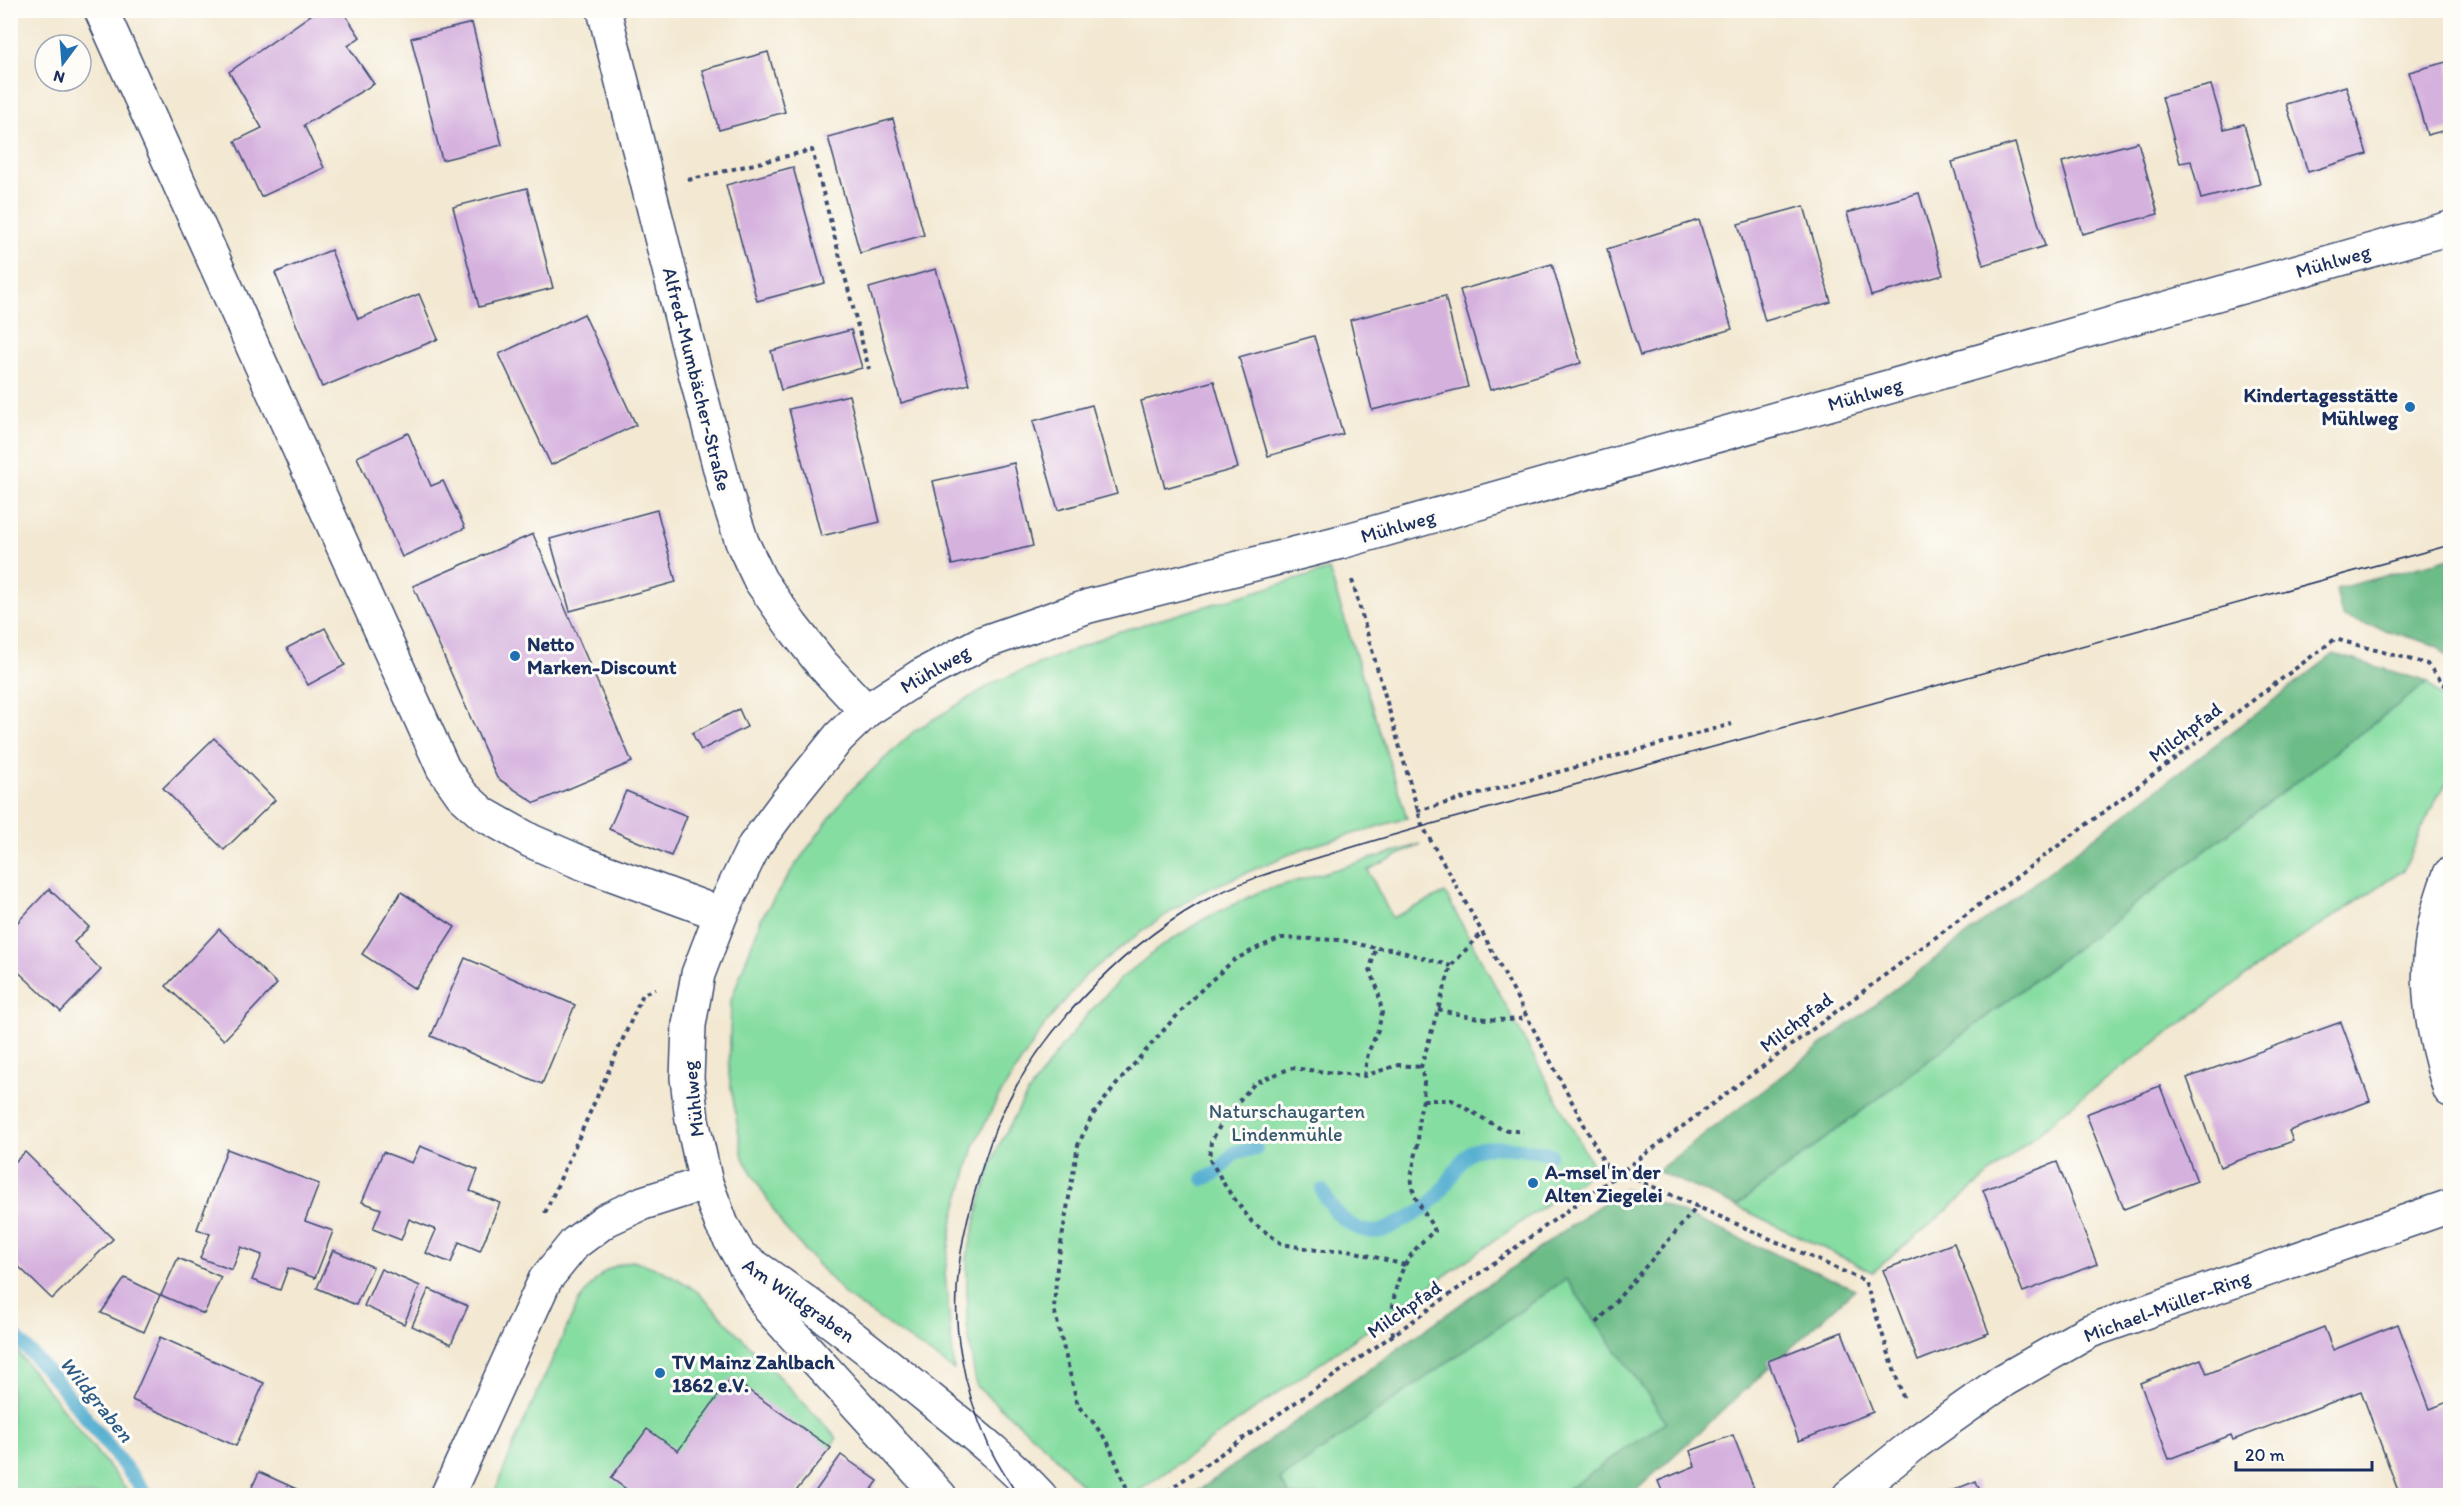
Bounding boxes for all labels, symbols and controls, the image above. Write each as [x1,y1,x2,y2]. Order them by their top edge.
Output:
north arrow [33,33,93,93]
text: N [51,66,67,88]
street label: Mühlweg [2293,239,2374,283]
street label: Alfred-Mumbächer-Straße [658,265,736,493]
street label: Mühlweg [1825,372,1906,416]
place label: Kindertagesstätte Mühlweg [2244,383,2399,431]
marker: Kindertagesstätte Mühlweg [2403,400,2417,414]
street label: Mühlweg [1358,504,1439,548]
place label: Netto Marken-Discount [527,632,677,679]
street label: Mühlweg [896,639,975,699]
marker: Netto Marken-Discount [508,649,522,663]
street label: Milchpfad [2144,697,2226,767]
street label: Milchpfad [1755,987,1837,1057]
street label: Mühlweg [677,1059,709,1138]
park label: Naturschaugarten Lindenmühle [1209,1099,1365,1146]
place label: A-msel in der Alten Ziegelei [1544,1160,1663,1208]
marker: A-msel in der Alten Ziegelei [1526,1176,1540,1190]
street label: Am Wildgraben [738,1252,860,1348]
street label: Michael-Müller-Ring [2080,1264,2255,1347]
street label: Milchpfad [1362,1275,1446,1343]
place label: TV Mainz Zahlbach 1862 e.V. [671,1350,835,1397]
water label: Wildgraben [55,1351,140,1448]
marker: TV Mainz Zahlbach 1862 e.V. [653,1366,667,1380]
scale bar [2236,1434,2372,1472]
text: 20 m [2245,1444,2285,1466]

